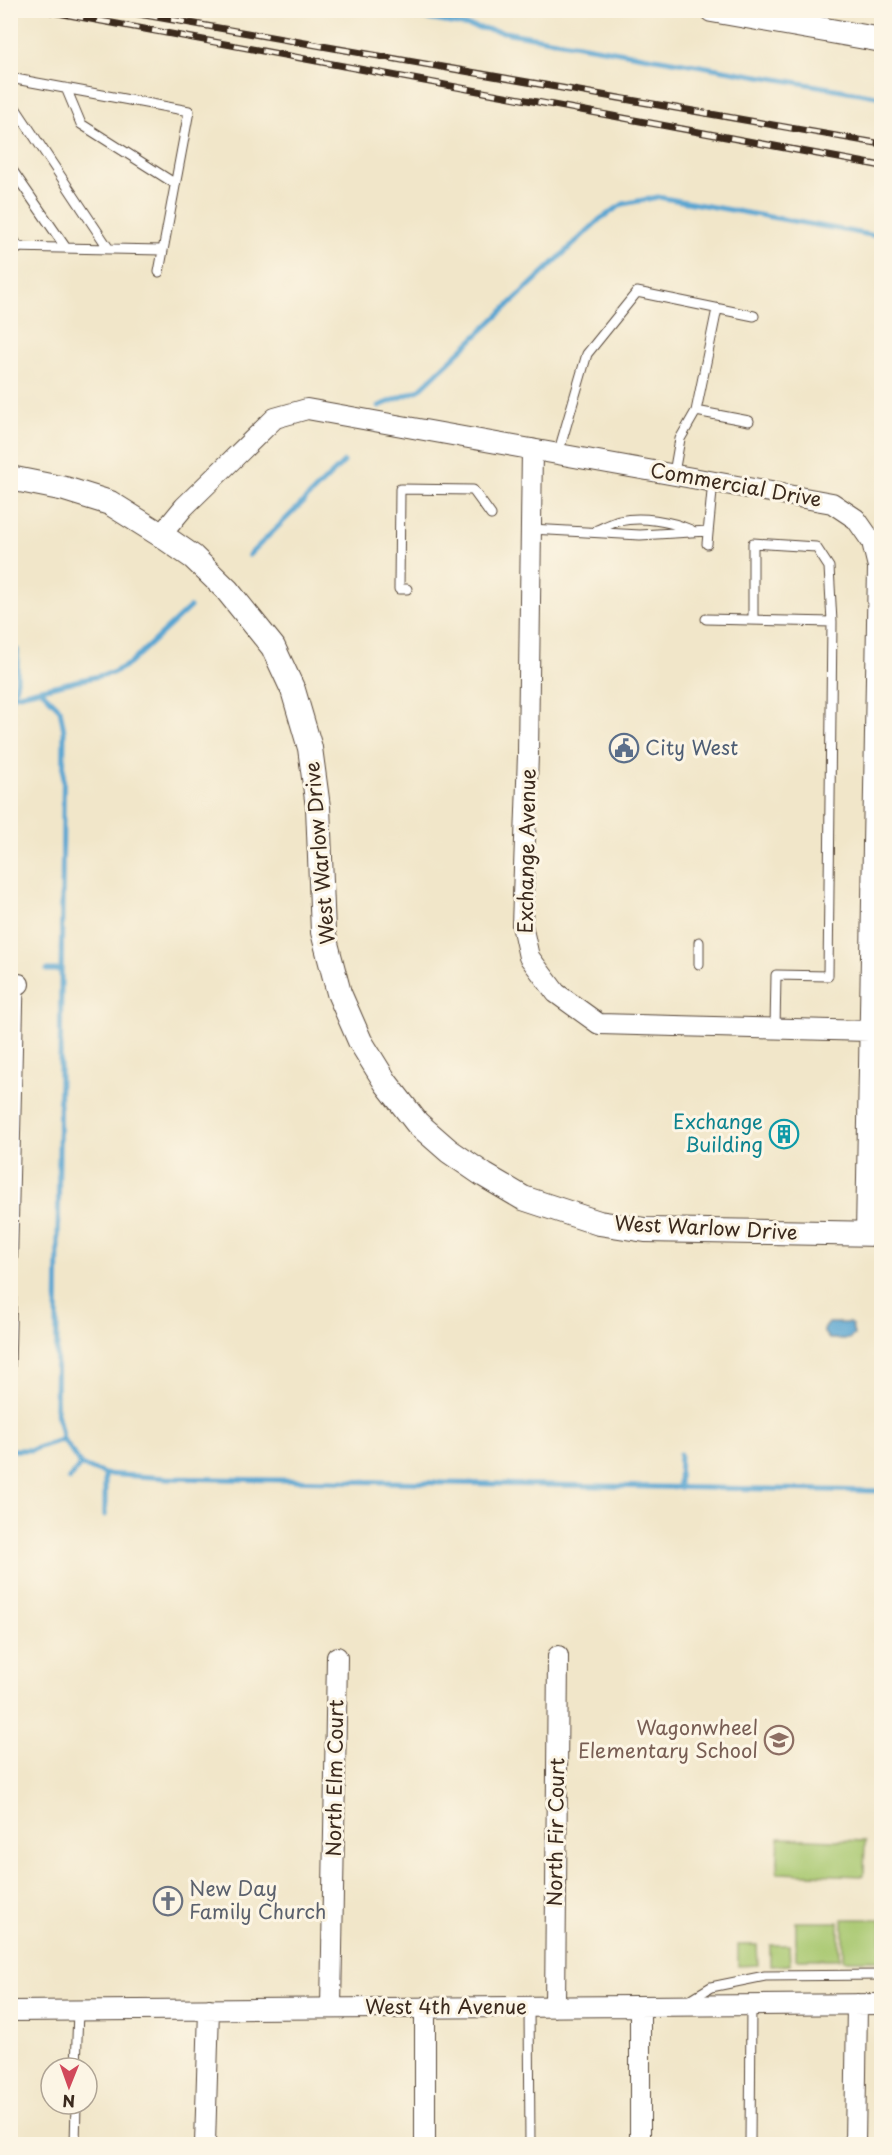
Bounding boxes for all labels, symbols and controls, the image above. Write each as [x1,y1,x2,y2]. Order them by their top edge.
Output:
street label: Commercial Drive [648,454,824,514]
public building icon: City West [608,732,640,764]
place label: City West [645,732,738,762]
street label: West Warlow Drive [296,760,342,946]
street label: Exchange Avenue [510,768,542,934]
place label: Exchange Building [673,1106,763,1159]
building icon: Exchange Building [768,1118,800,1150]
street label: West Warlow Drive [614,1207,799,1247]
street label: North Elm Court [318,1699,350,1857]
place label: Wagonwheel Elementary School [578,1712,758,1765]
school or university icon: Wagonwheel Elementary School [763,1724,795,1756]
street label: North Fir Court [539,1757,571,1906]
place label: New Day Family Church [189,1873,326,1926]
church icon: New Day Family Church [152,1885,184,1917]
street label: West 4th Avenue [365,1991,527,2021]
north arrow [39,2056,99,2116]
text: N [62,2090,75,2114]

